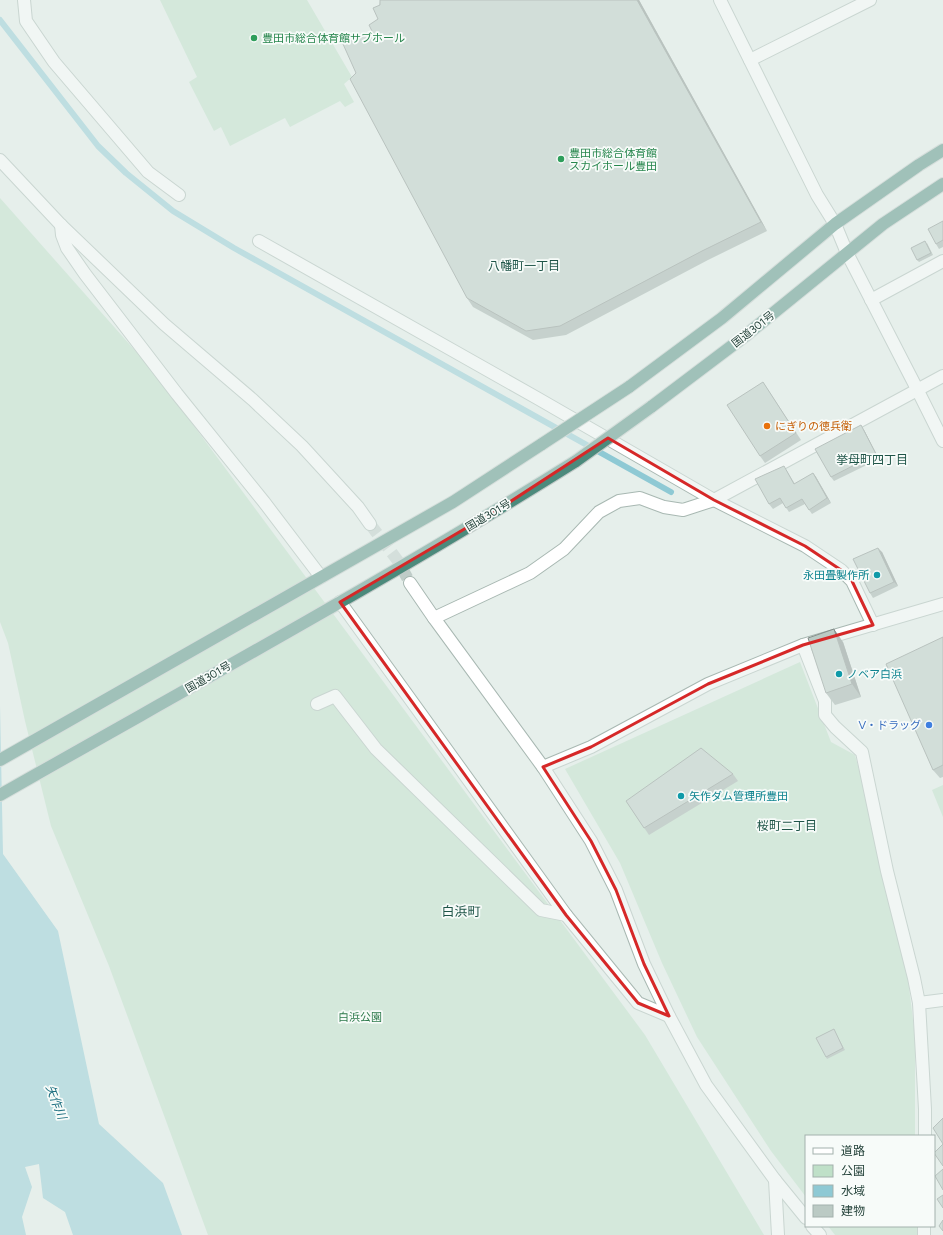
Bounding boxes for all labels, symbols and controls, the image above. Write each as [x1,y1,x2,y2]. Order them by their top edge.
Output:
place label: 豊田市総合体育館サブホール [262,32,405,45]
marker: 豊田市総合体育館サブホール [249,33,259,43]
place label: 豊田市総合体育館 スカイホール豊田 [569,147,657,173]
marker: 豊田市総合体育館 スカイホール豊田 [556,154,566,164]
district label: 八幡町一丁目 [488,259,560,273]
street label: 国道301号 [729,309,777,350]
place label: にぎりの徳兵衛 [775,420,852,433]
marker: にぎりの徳兵衛 [762,421,772,431]
district label: 挙母町四丁目 [836,453,908,467]
street label: 国道301号 [463,497,513,534]
place label: 永田畳製作所 [803,569,870,582]
marker: 永田畳製作所 [872,570,882,580]
street label: 国道301号 [183,659,233,696]
place label: ノベア白浜 [847,668,902,681]
marker: ノベア白浜 [834,669,844,679]
place label: V・ドラッグ [858,719,921,732]
marker: V・ドラッグ [924,720,934,730]
place label: 矢作ダム管理所豊田 [689,790,788,803]
marker: 矢作ダム管理所豊田 [676,791,686,801]
district label: 桜町二丁目 [757,819,817,833]
district label: 白浜町 [441,904,481,919]
park label: 白浜公園 [338,1011,382,1024]
water label: 矢作川 [43,1083,70,1123]
legend [805,1135,935,1227]
text: 道路 [841,1144,865,1158]
text: 公園 [841,1164,865,1178]
text: 水域 [841,1184,865,1198]
text: 建物 [841,1204,865,1218]

